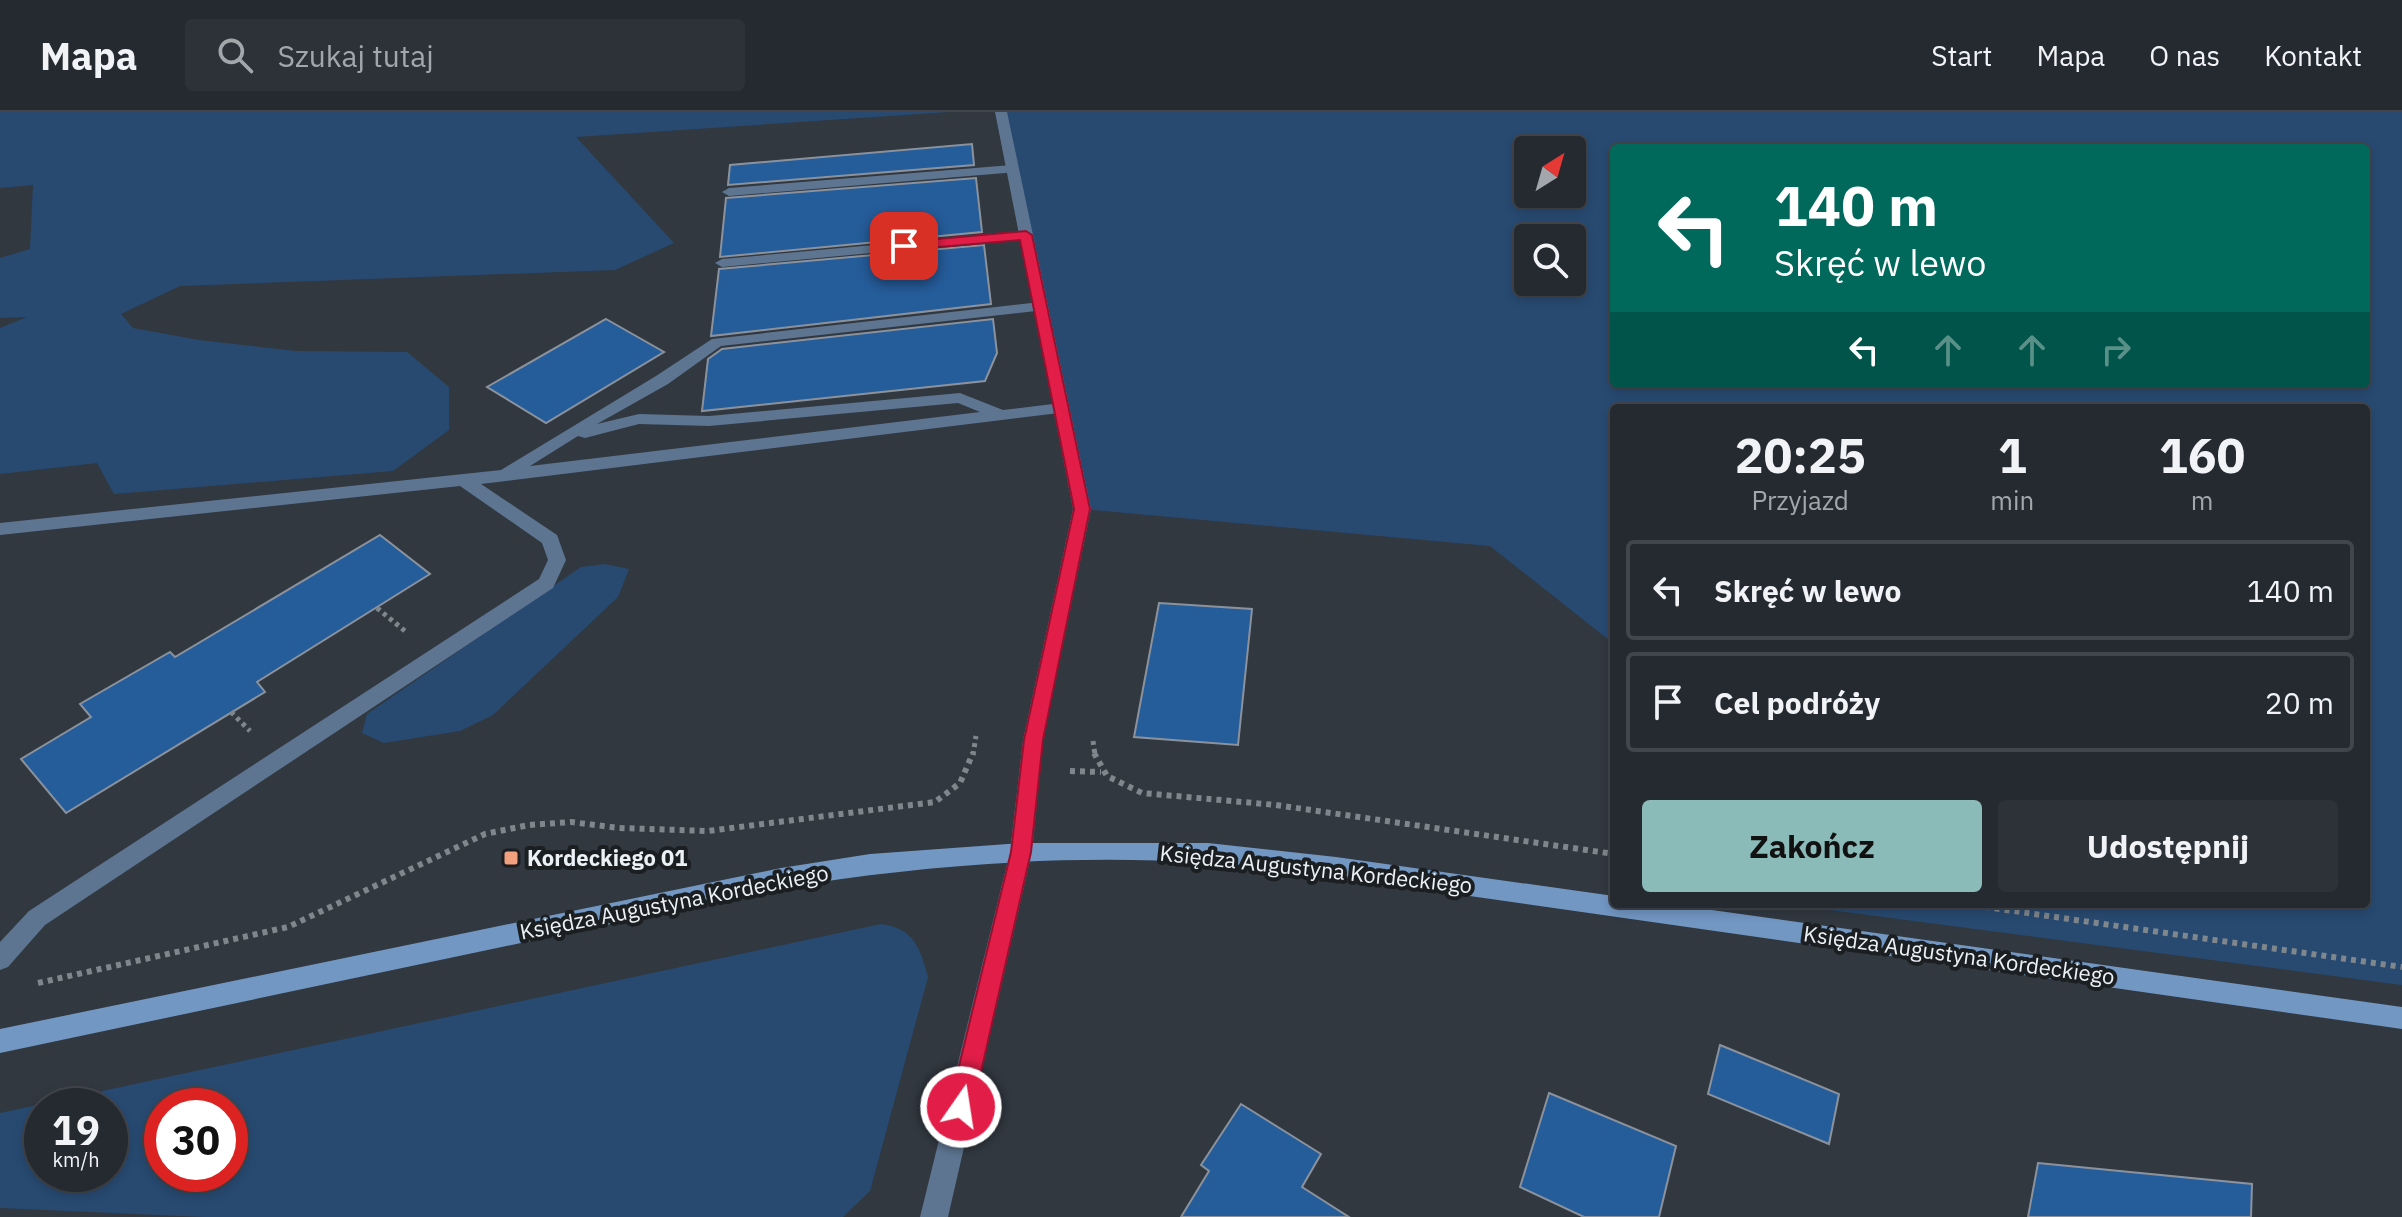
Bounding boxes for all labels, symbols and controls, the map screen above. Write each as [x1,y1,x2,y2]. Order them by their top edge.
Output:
search box [185,19,745,91]
text: Mapa [40,31,137,80]
icon: search [213,33,257,77]
text: Szukaj tutaj [277,36,434,75]
text: Start [1931,37,1992,74]
text: Mapa [2036,37,2105,74]
text: O nas [2149,37,2220,74]
text: Kontakt [2264,37,2362,74]
north arrow [1514,136,1586,208]
map controls [1514,136,1586,296]
text: 140 m [1774,169,1938,241]
icon: left [1642,176,1746,280]
pin [870,212,938,280]
icon: arrive [882,224,926,268]
button: search [1514,224,1586,296]
text: Skręć w lewo [1774,239,1986,286]
icon: left [1842,328,1886,372]
icon: ahead [1926,328,1970,372]
icon: ahead [2010,328,2054,372]
icon: right [2094,328,2138,372]
text: 20:25 [1735,424,1866,486]
text: 1 [1998,424,2027,486]
text: 160 [2159,424,2245,486]
text: Przyjazd [1751,483,1849,517]
text: min [1990,483,2034,517]
text: m [2191,483,2213,517]
icon: left [1646,568,1690,612]
text: Skręć w lewo [1714,571,1901,610]
text: 140 m [2247,571,2334,610]
icon: arrive [1646,680,1690,724]
text: Cel podróży [1714,683,1880,722]
text: 20 m [2265,683,2334,722]
button: Zakończ [1642,800,1982,892]
button: Udostępnij [1998,800,2338,892]
street label: Księdza Augustyna Kordeckiego [1158,838,1474,899]
place label: Kordeckiego 01 [527,843,687,872]
marker: Kordeckiego 01 [502,849,520,867]
street label: Księdza Augustyna Kordeckiego [517,857,831,946]
street label: Księdza Augustyna Kordeckiego [1802,918,2117,991]
position arrow [919,1065,1003,1149]
speed limit sign: 30 [144,1088,248,1192]
text: 19 [52,1104,100,1156]
text: km/h [52,1146,100,1173]

